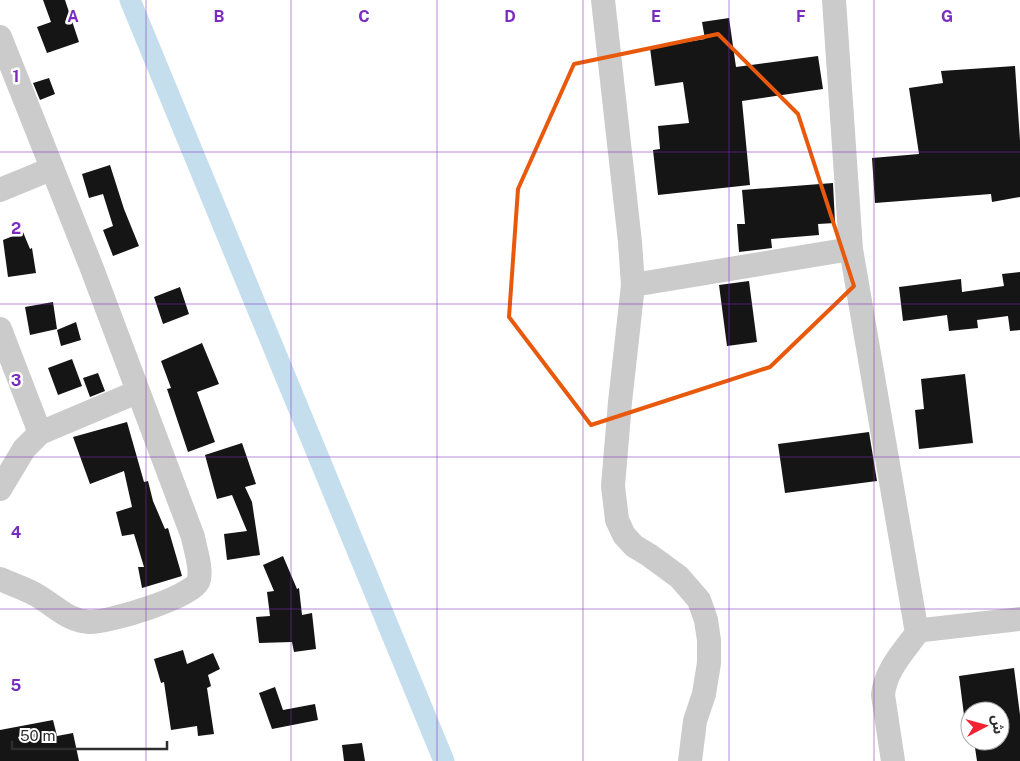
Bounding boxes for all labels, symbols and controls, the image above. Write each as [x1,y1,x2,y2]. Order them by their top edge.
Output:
text: A [67,7,79,26]
text: B [214,7,225,26]
text: C [358,7,370,26]
text: D [504,7,516,26]
text: E [651,7,661,26]
text: F [796,7,806,26]
text: G [941,7,953,26]
text: 1 [13,67,19,86]
text: 2 [11,219,21,238]
text: 3 [11,371,21,390]
text: 4 [11,523,22,542]
text: 5 [11,676,22,695]
north arrow [960,701,1010,751]
text: ش [989,714,1007,735]
scale bar [12,718,168,750]
text: 50 m [20,727,55,744]

